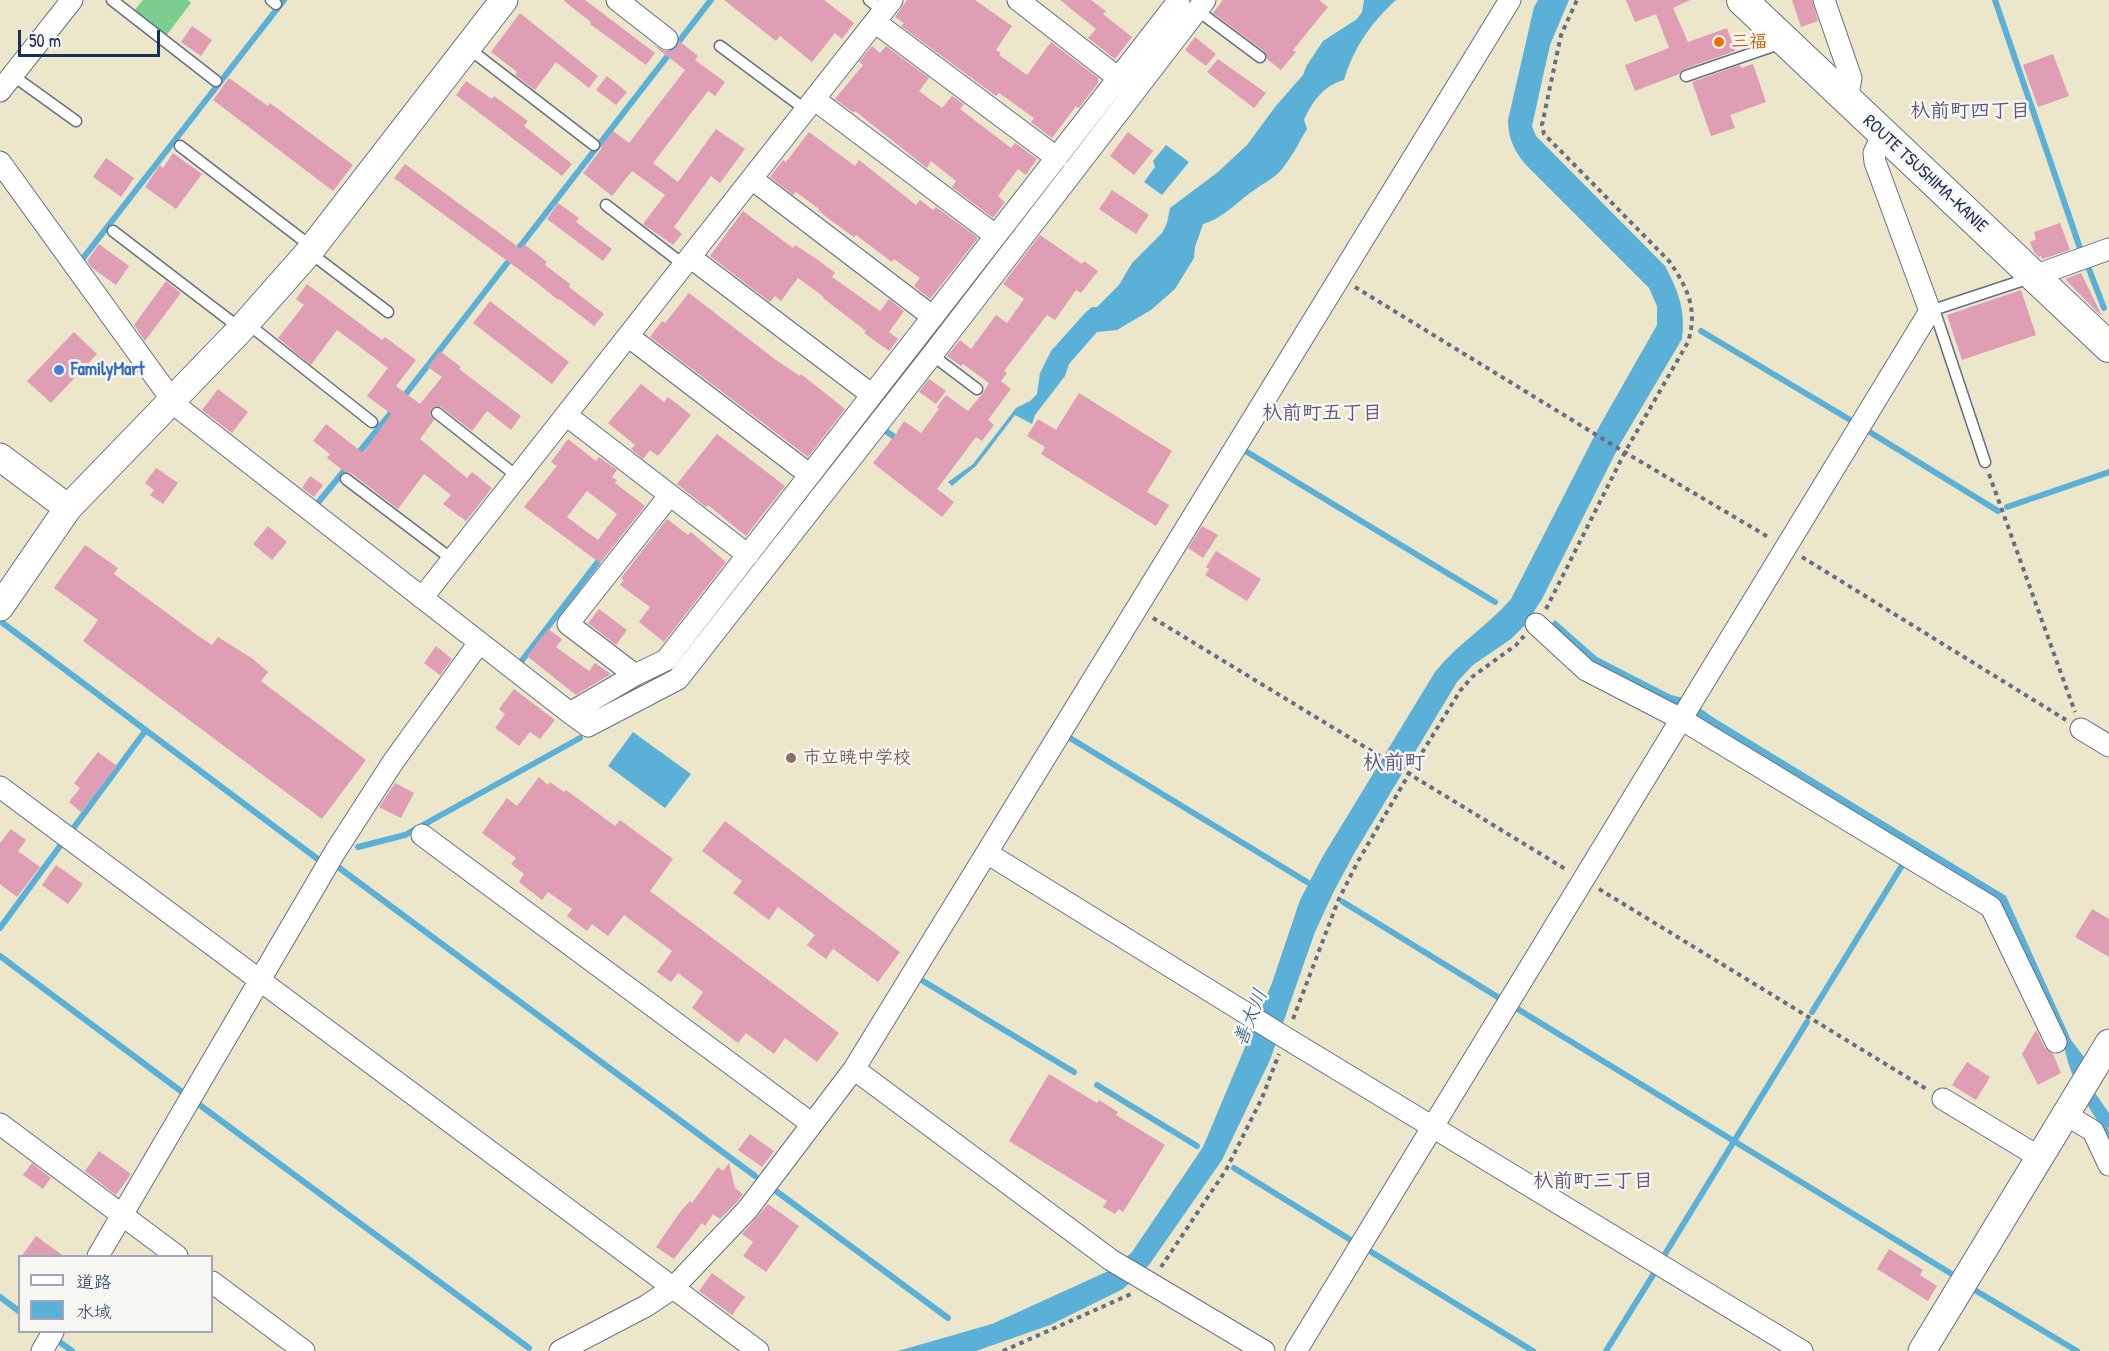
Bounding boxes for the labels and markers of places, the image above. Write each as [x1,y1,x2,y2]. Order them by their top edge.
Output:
place label: 三福 [1731,31,1767,53]
marker: 三福 [1712,35,1726,49]
place label: FamilyMart [71,359,144,381]
marker: FamilyMart [52,363,66,377]
place label: 市立暁中学校 [803,747,911,769]
marker: 市立暁中学校 [784,751,798,765]

